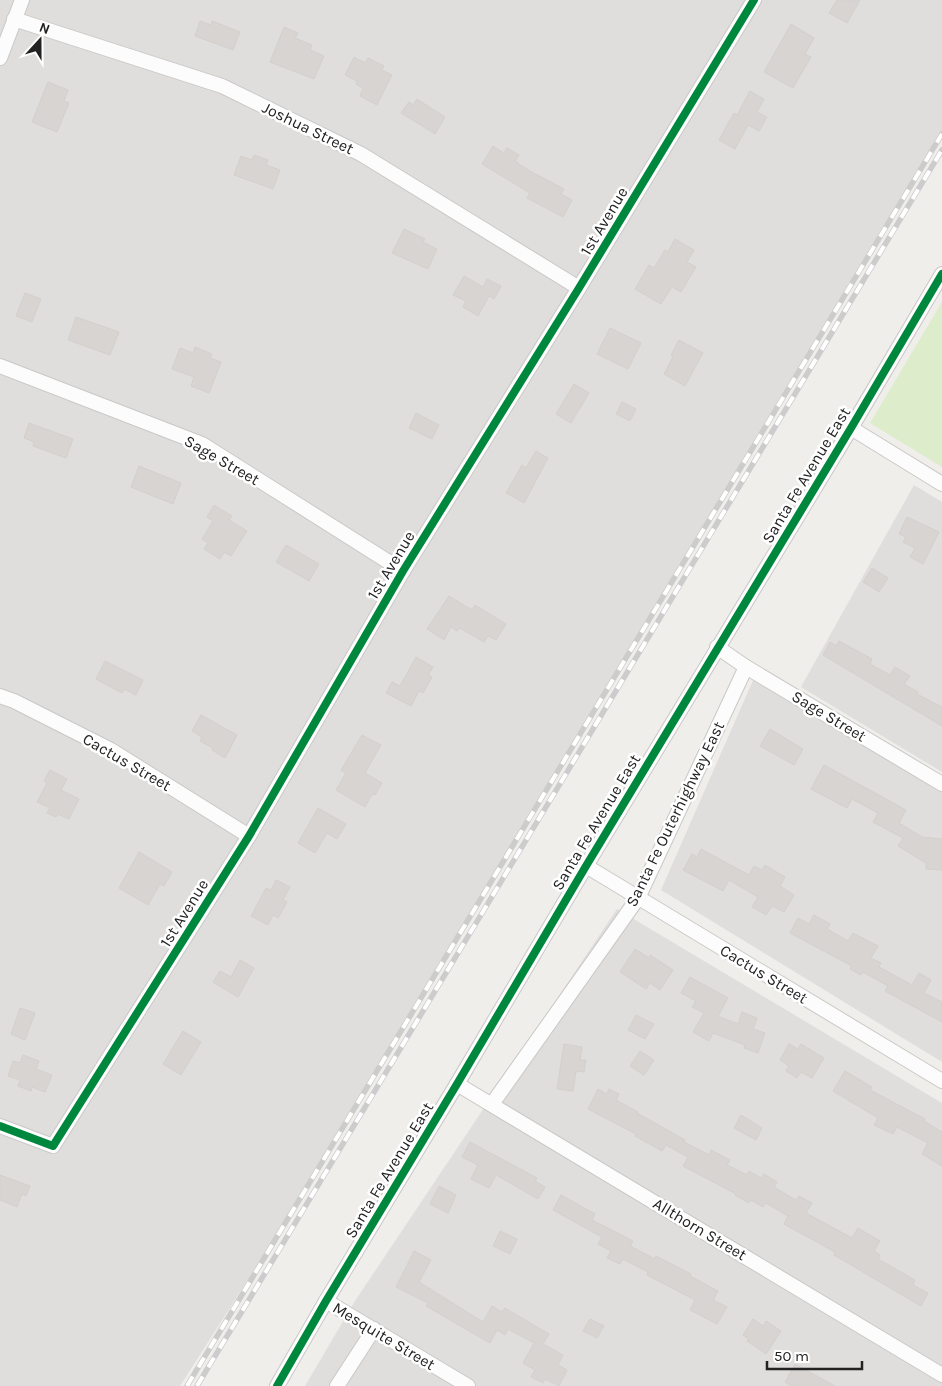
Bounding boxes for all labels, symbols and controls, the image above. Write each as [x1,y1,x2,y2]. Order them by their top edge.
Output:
north arrow [15,15,65,65]
text: N [37,19,52,38]
street label: Joshua Street [259,98,357,158]
street label: 1st Avenue [576,183,632,259]
street label: Santa Fe Avenue East [758,404,854,546]
street label: Sage Street [181,431,263,489]
street label: 1st Avenue [363,527,419,603]
street label: Sage Street [788,686,870,746]
street label: Santa Fe Outerhighway East [622,718,728,910]
street label: Cactus Street [80,729,174,795]
street label: Santa Fe Avenue East [548,751,644,893]
street label: 1st Avenue [156,876,212,950]
street label: Cactus Street [717,940,811,1008]
street label: Santa Fe Avenue East [341,1099,437,1241]
street label: Allthorn Street [650,1194,750,1264]
street label: Mesquite Street [329,1298,439,1374]
scale bar [767,1338,862,1370]
text: 50 m [774,1347,809,1365]

